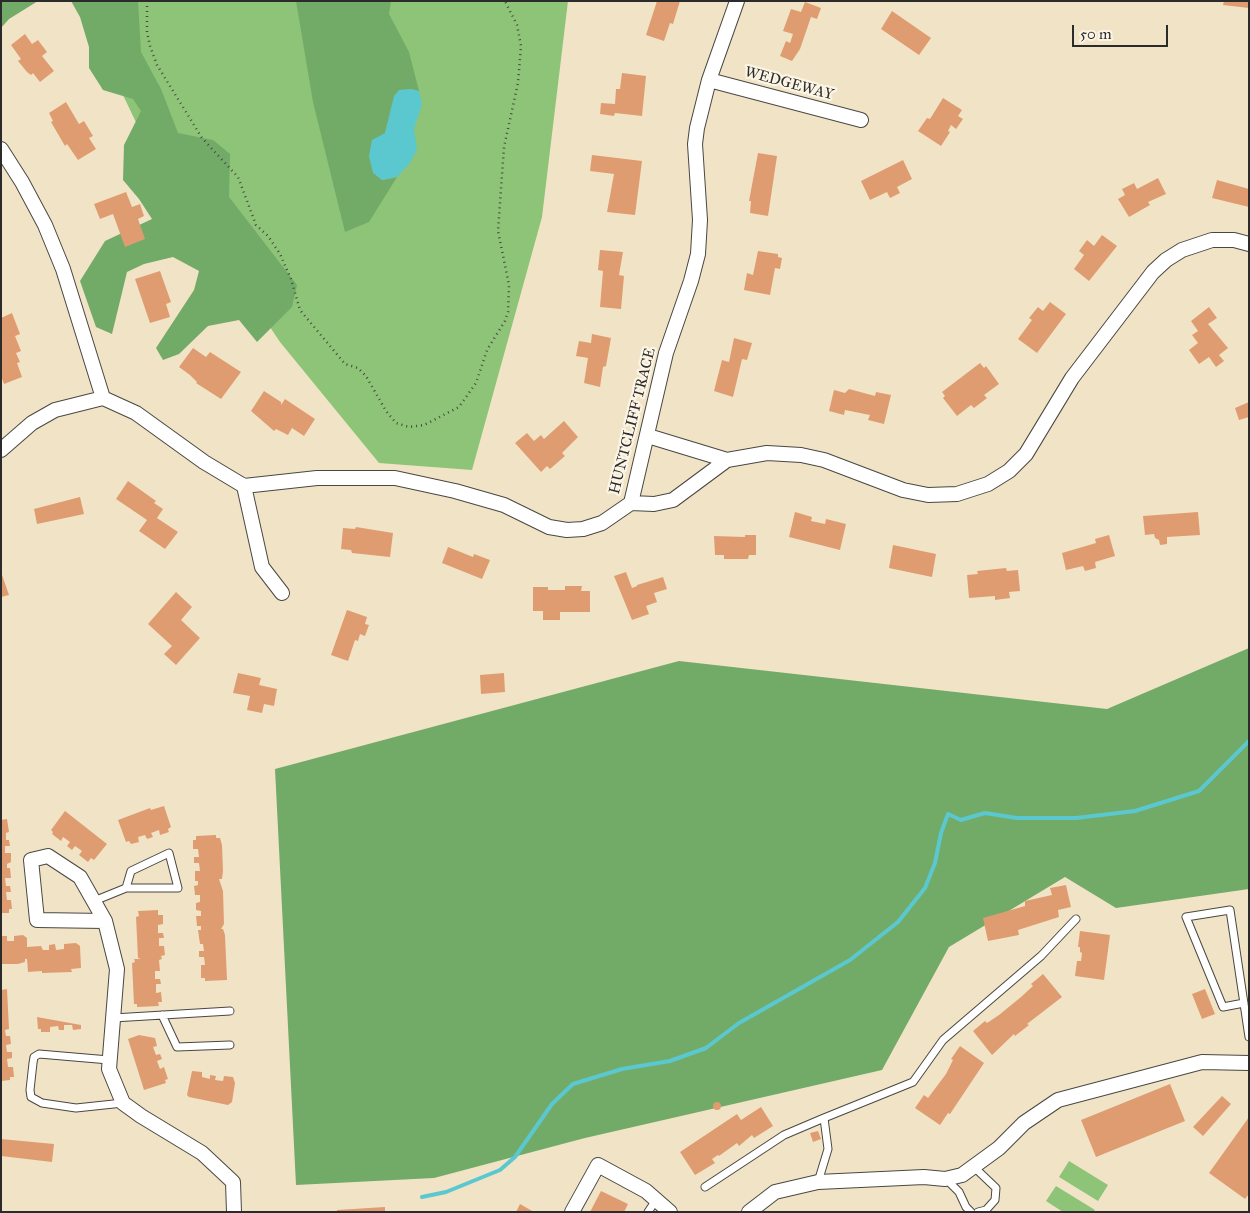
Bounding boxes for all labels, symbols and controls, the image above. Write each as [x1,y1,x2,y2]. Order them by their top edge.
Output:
scale bar [1075,15,1171,47]
text: 50 m [1080,25,1112,43]
street label: WEDGEWAY [743,64,835,104]
street label: HUNTCLIFF TRACE [606,346,660,496]

